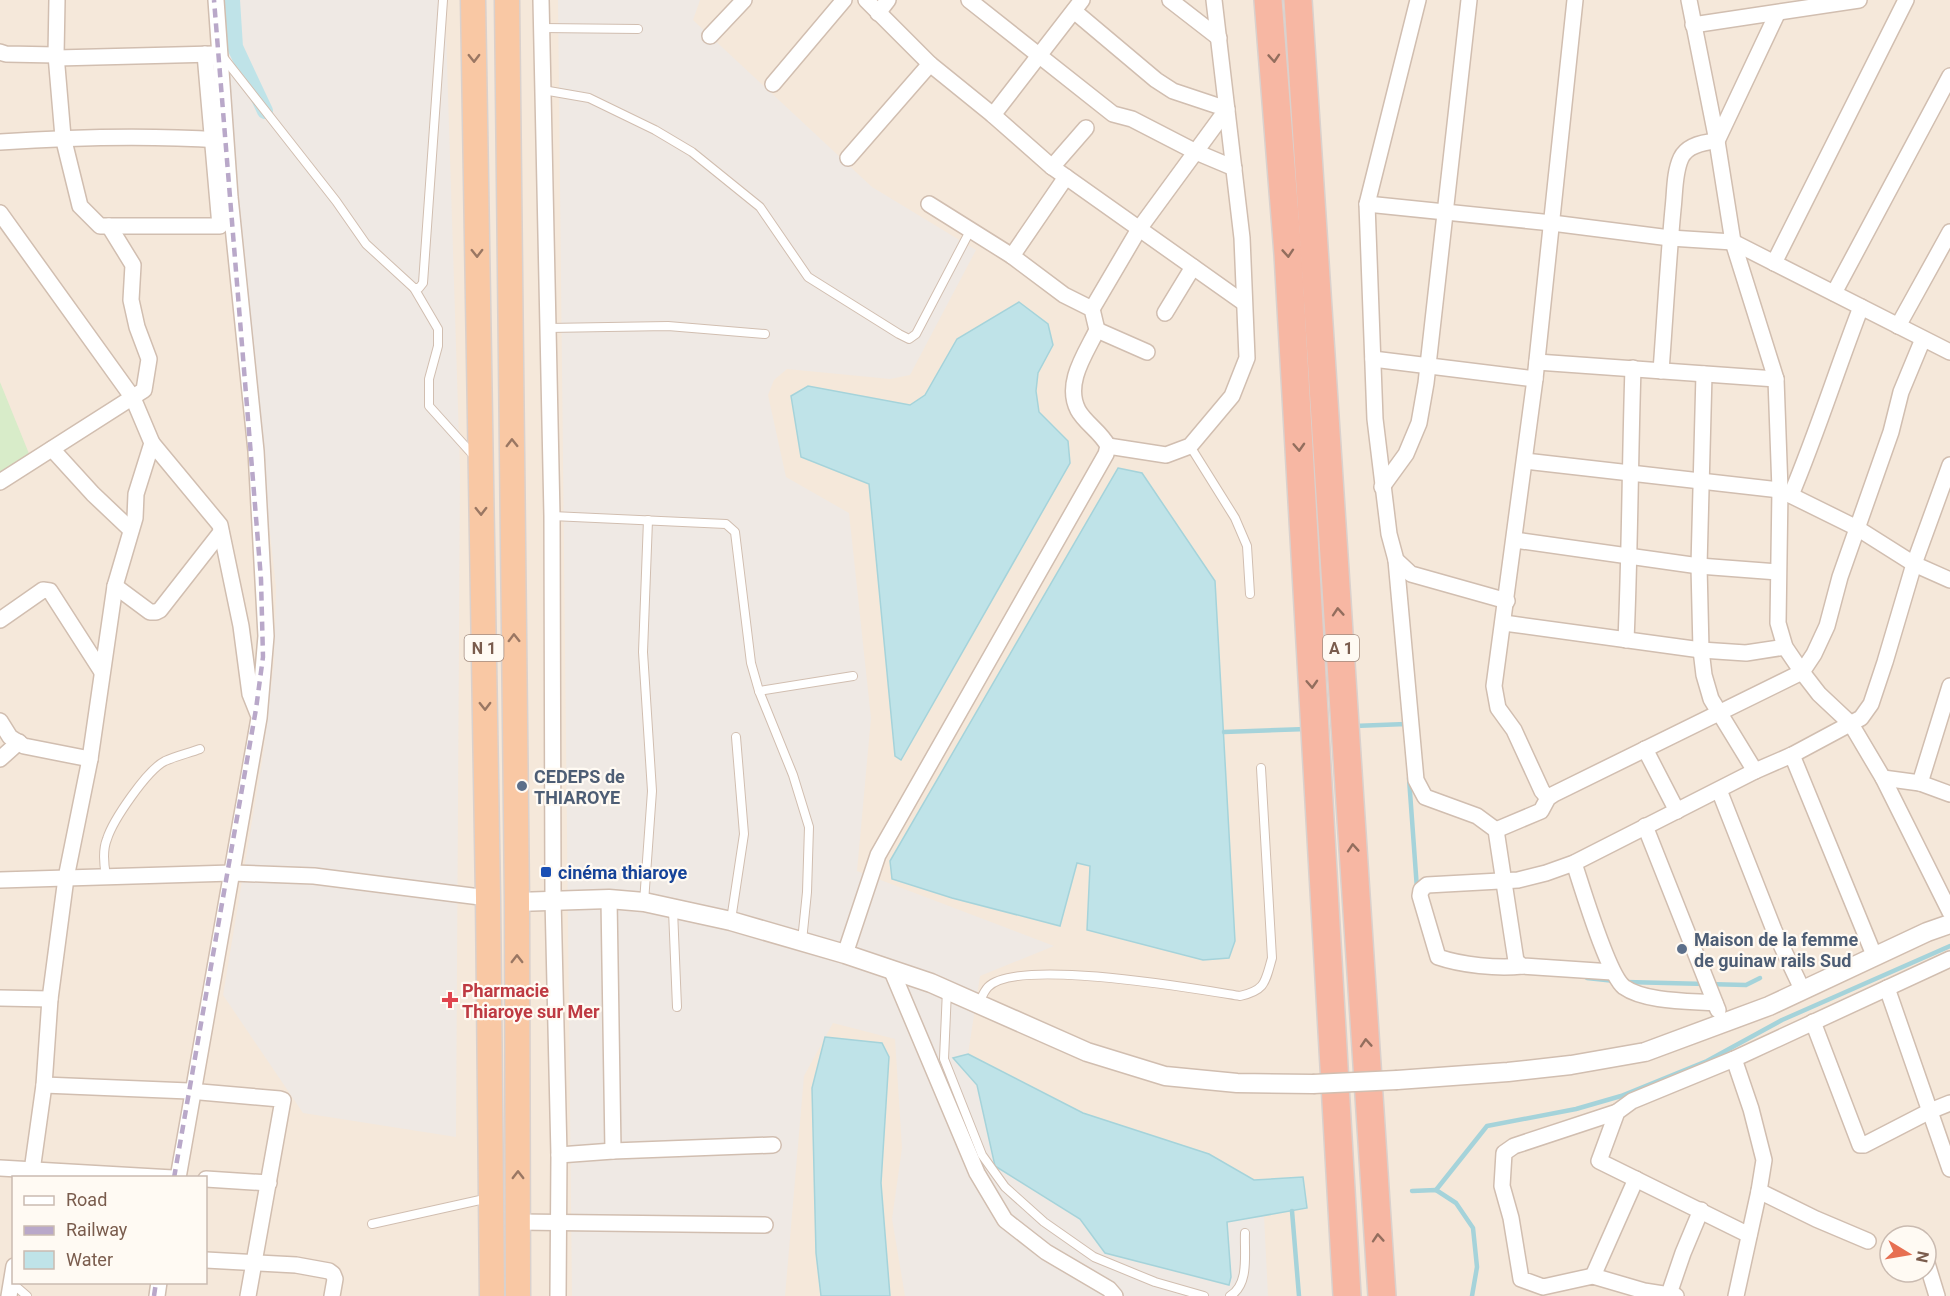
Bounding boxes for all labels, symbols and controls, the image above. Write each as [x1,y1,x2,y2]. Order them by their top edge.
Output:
one-way arrow [468,54,480,63]
one-way arrow [1267,54,1280,63]
one-way arrow [1282,248,1295,257]
one-way arrow [471,249,483,258]
one-way arrow [506,438,518,447]
one-way arrow [1293,443,1306,452]
one-way arrow [475,507,488,516]
one-way arrow [1332,607,1345,616]
one-way arrow [508,633,520,642]
road number: N 1 [464,635,504,661]
road number: A 1 [1323,635,1359,661]
one-way arrow [1306,680,1319,689]
one-way arrow [478,702,491,711]
place label: CEDEPS de THIAROYE [534,766,625,808]
marker: CEDEPS de THIAROYE [515,779,529,793]
one-way arrow [1347,844,1360,853]
place label: cinéma thiaroye [558,862,688,883]
marker: cinéma thiaroye [539,865,553,879]
place label: Maison de la femme de guinaw rails Sud [1694,929,1858,971]
marker: Maison de la femme de guinaw rails Sud [1675,942,1689,956]
one-way arrow [511,954,523,963]
place label: Pharmacie Thiaroye sur Mer [462,980,600,1022]
marker: Pharmacie Thiaroye sur Mer [443,993,457,1007]
one-way arrow [1359,1038,1372,1047]
one-way arrow [512,1170,524,1179]
legend [12,1176,207,1284]
text: Road [66,1189,107,1210]
text: Railway [66,1219,128,1240]
north arrow [1878,1224,1938,1284]
one-way arrow [1372,1233,1385,1242]
text: Water [66,1249,113,1270]
text: N [1912,1249,1933,1264]

